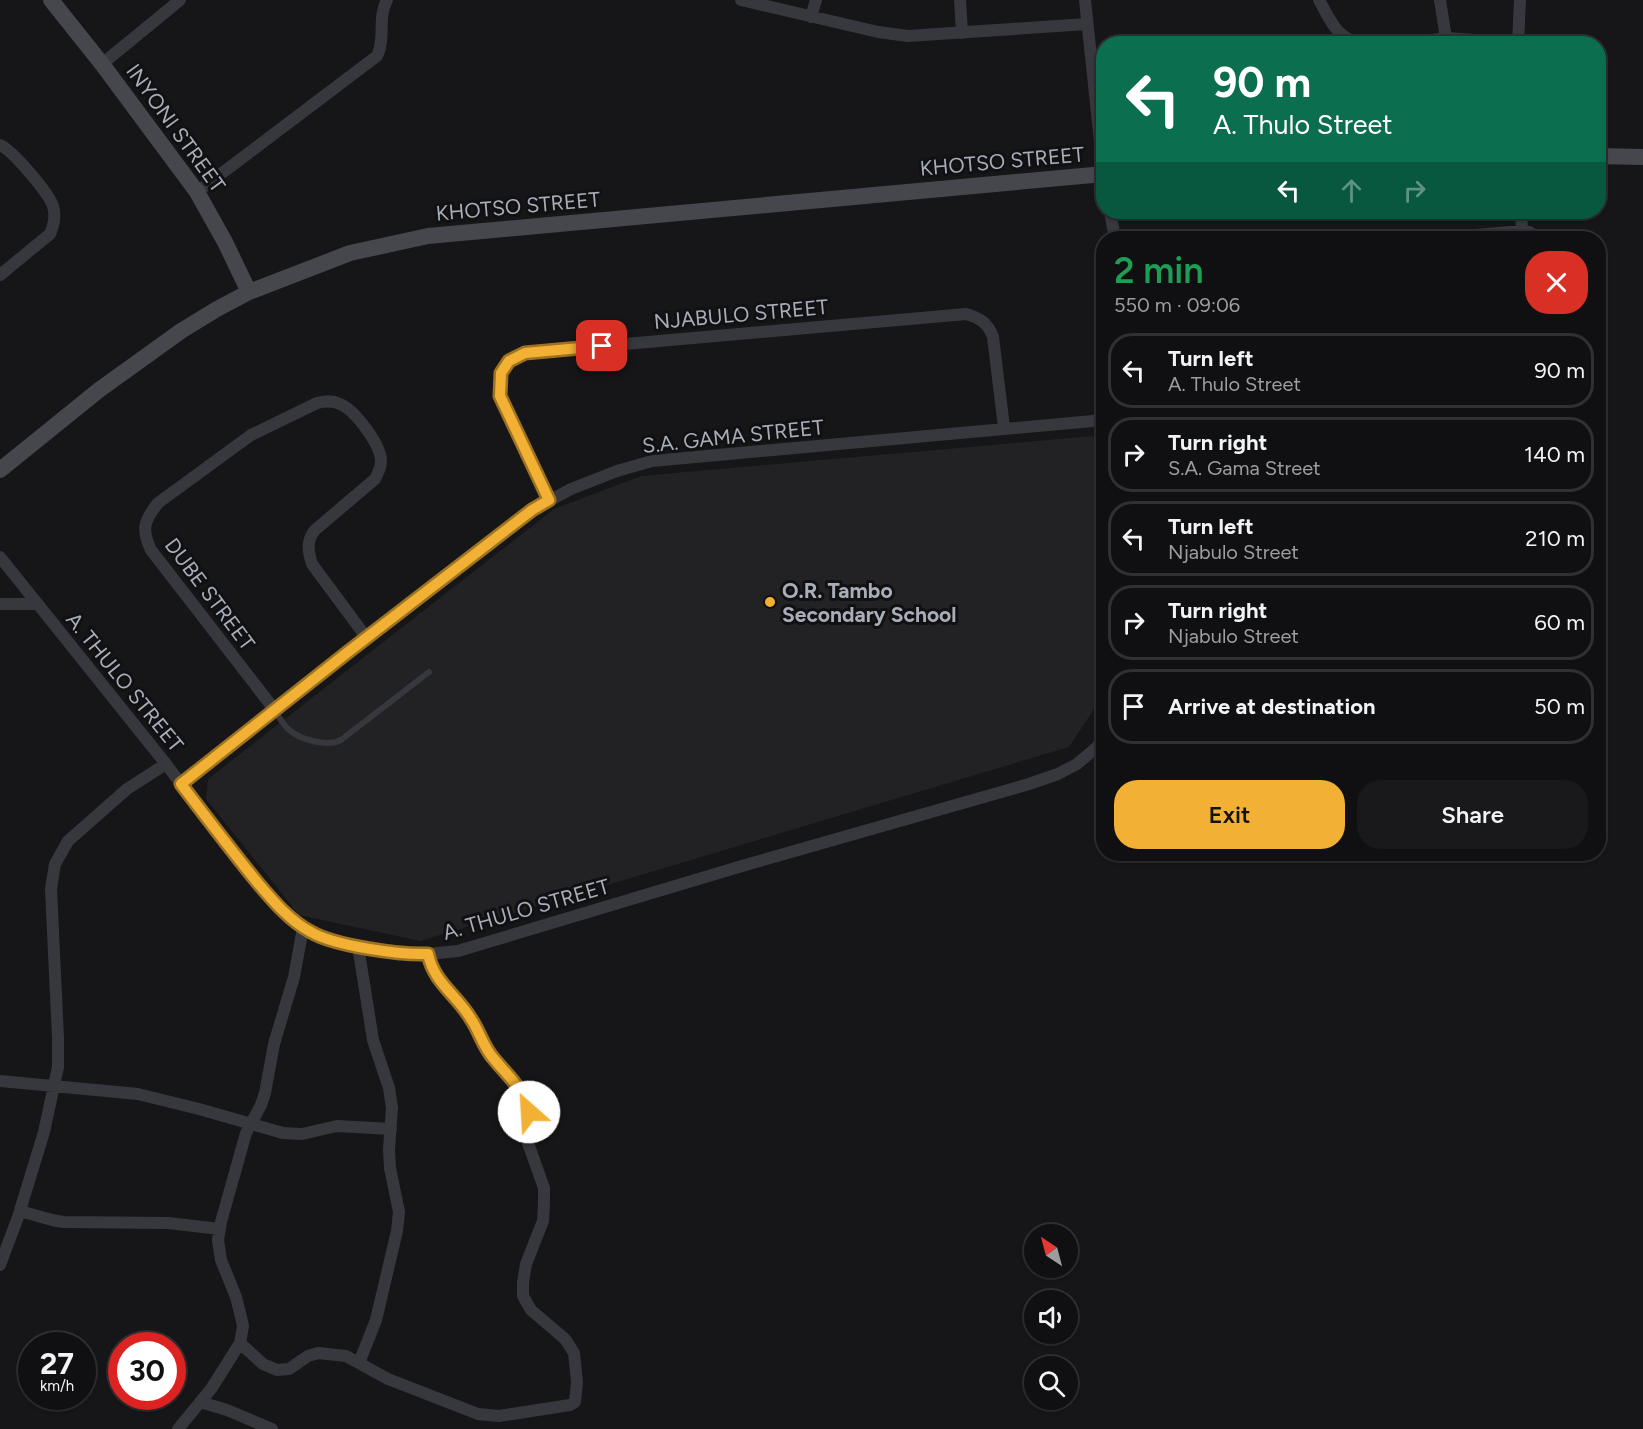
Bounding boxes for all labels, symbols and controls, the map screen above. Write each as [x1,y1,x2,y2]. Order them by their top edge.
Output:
text: 90 m [1213,57,1311,108]
street label: INYONI STREET [121,59,231,197]
icon: left [1114,60,1192,138]
text: A. Thulo Street [1213,108,1392,141]
street label: KHOTSO STREET [919,141,1086,181]
icon: left [1272,174,1305,207]
icon: ahead [1335,174,1368,207]
icon: right [1398,174,1431,207]
street label: KHOTSO STREET [435,186,602,226]
text: 2 min [1114,249,1204,292]
button: close [1525,251,1588,314]
text: 550 m · 09:06 [1114,293,1240,317]
street label: NJABULO STREET [653,294,830,334]
pin [576,320,627,371]
icon: arrive [585,329,618,362]
text: Turn left [1168,345,1254,372]
icon: left [1117,354,1150,387]
text: 90 m [1534,357,1585,384]
text: A. Thulo Street [1168,372,1301,396]
street label: S.A. GAMA STREET [641,414,825,458]
text: Turn right [1168,429,1267,456]
icon: right [1117,438,1150,471]
text: 140 m [1524,441,1585,468]
text: S.A. Gama Street [1168,456,1321,480]
text: Turn left [1168,513,1254,540]
icon: left [1117,522,1150,555]
text: 210 m [1525,525,1585,552]
street label: DUBE STREET [160,533,260,655]
text: Njabulo Street [1168,540,1299,564]
place label: O.R. Tambo Secondary School [782,578,956,627]
marker: O.R. Tambo Secondary School [763,595,777,609]
text: Turn right [1168,597,1267,624]
icon: right [1117,606,1150,639]
street label: A. THULO STREET [61,607,189,757]
text: 60 m [1534,609,1585,636]
text: Njabulo Street [1168,624,1299,648]
icon: arrive [1117,690,1150,723]
text: Arrive at destination [1168,693,1376,720]
text: 50 m [1534,693,1585,720]
button: Exit [1114,780,1345,849]
button: Share [1357,780,1588,849]
street label: A. THULO STREET [440,873,613,945]
position arrow [497,1080,561,1144]
north arrow [1024,1224,1078,1278]
map controls [1024,1224,1078,1410]
button: sound [1024,1290,1078,1344]
speed limit sign: 30 [108,1332,186,1410]
text: 27 [40,1345,74,1382]
button: search [1024,1356,1078,1410]
text: km/h [40,1377,74,1395]

